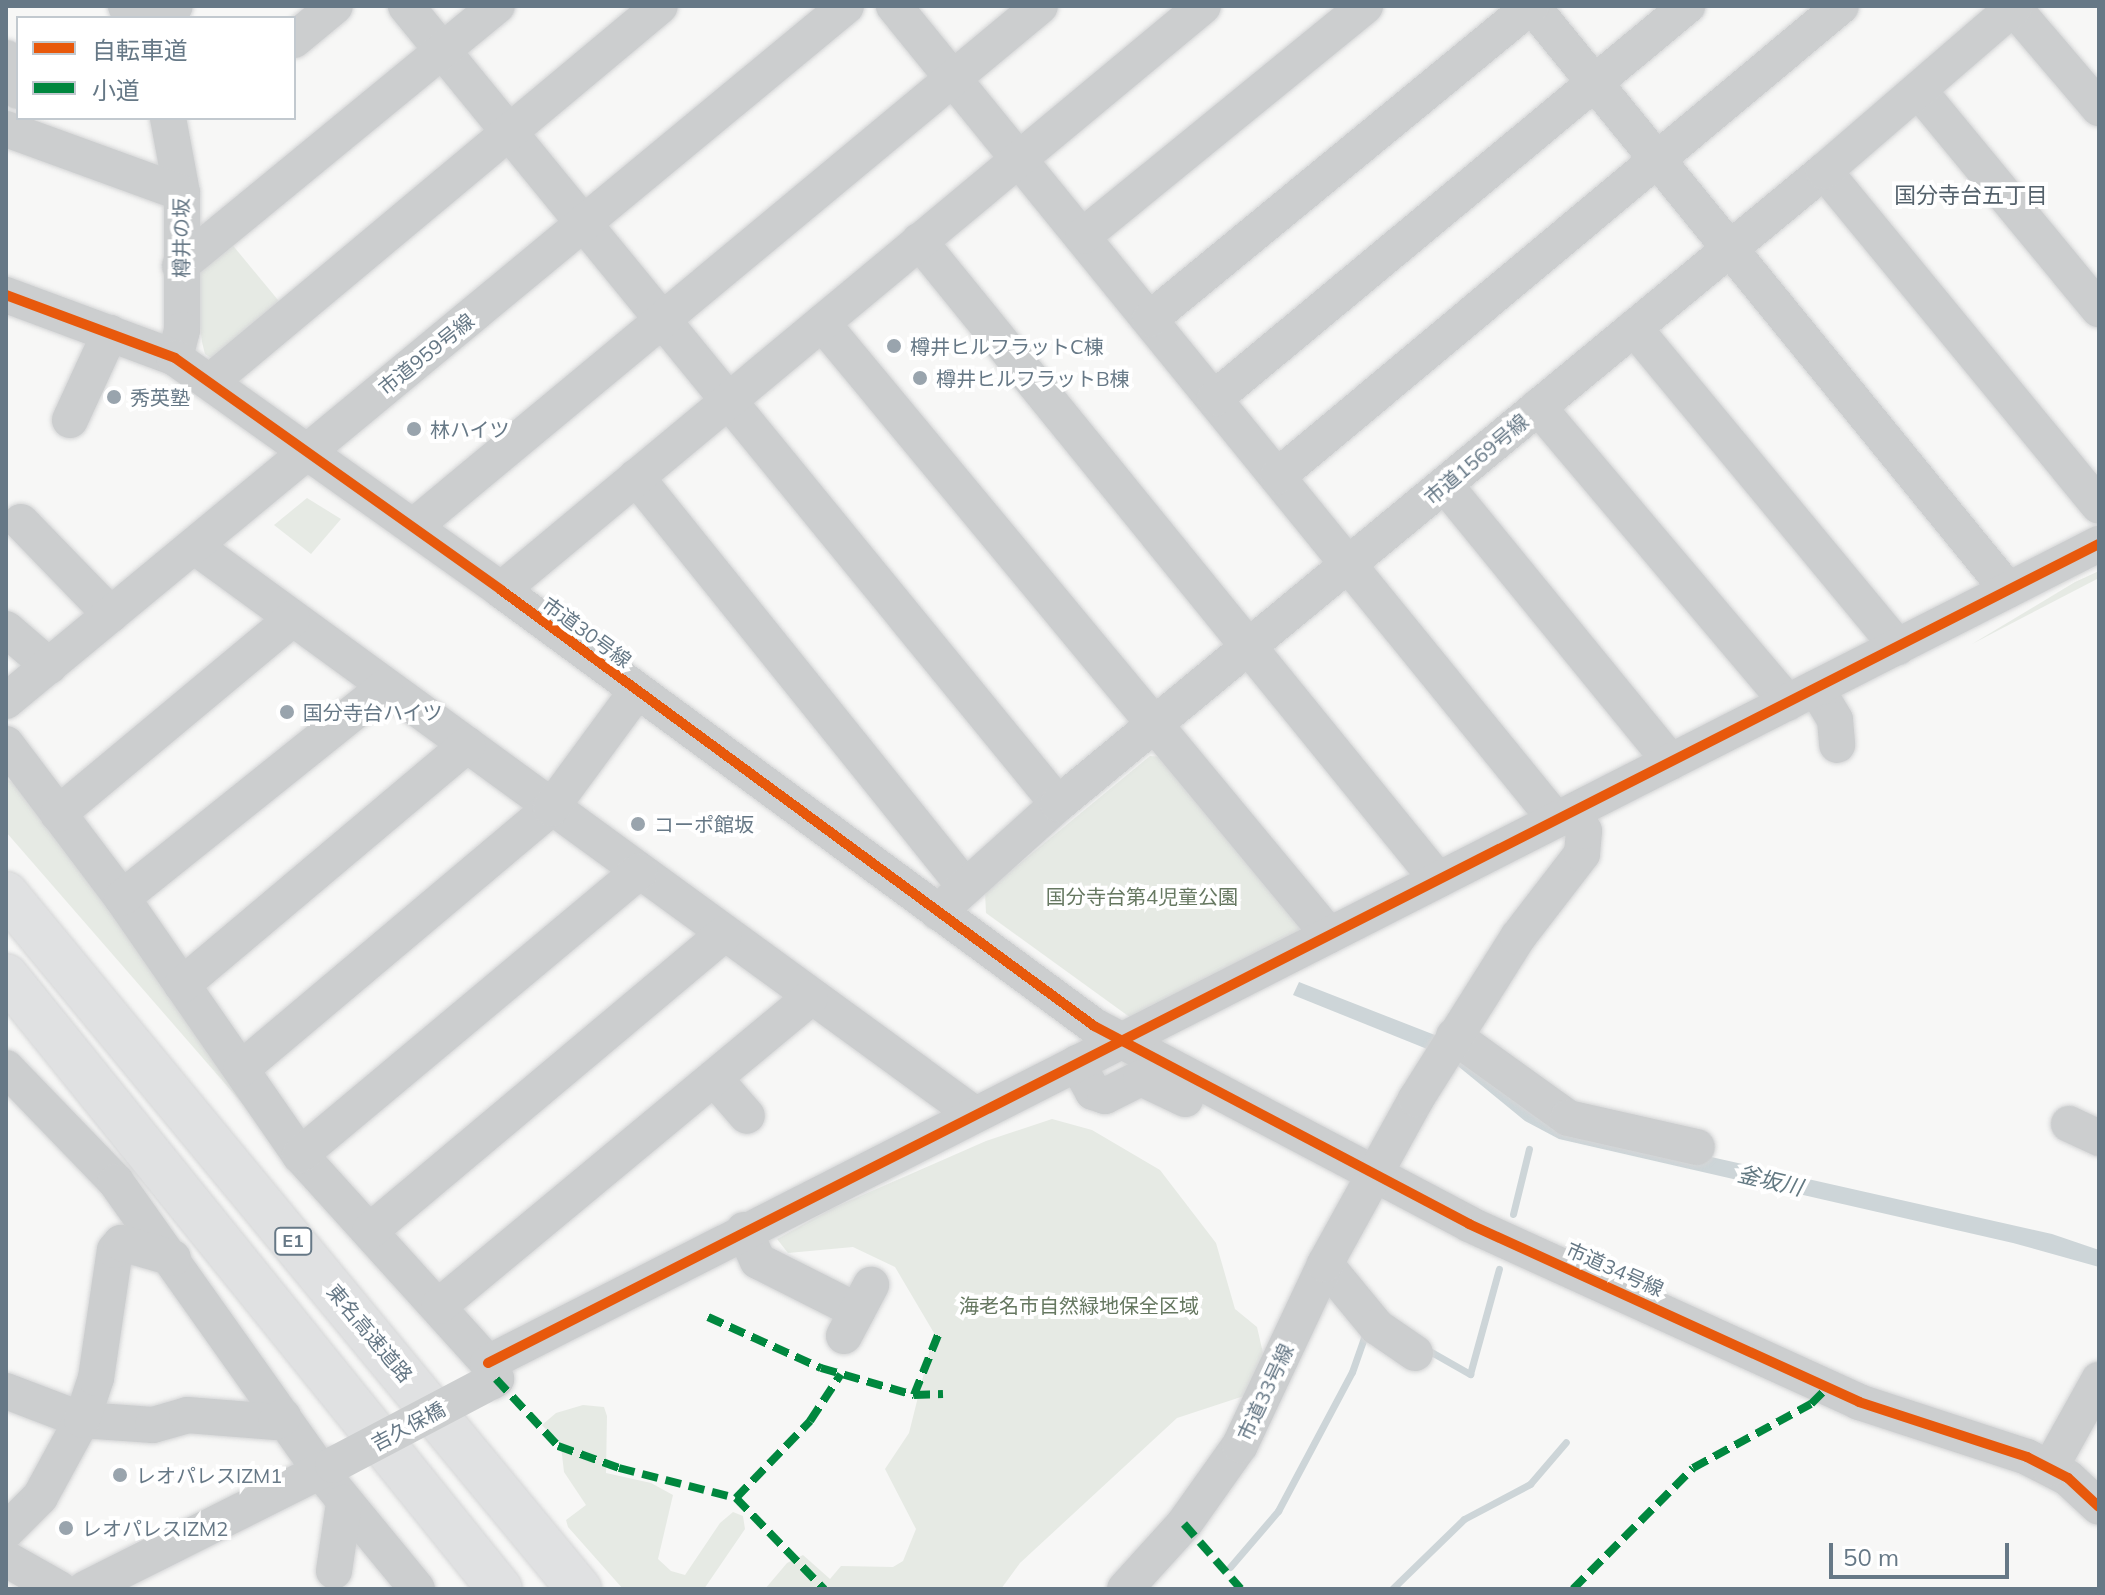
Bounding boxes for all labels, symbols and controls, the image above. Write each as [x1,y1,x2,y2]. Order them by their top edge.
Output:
legend [16,16,296,120]
text: 自転車道 [92,35,188,65]
text: 小道 [92,75,140,105]
district label: 国分寺台五丁目 [1894,183,2048,209]
street label: 樽井の坂 [169,198,193,278]
street label: 市道959号線 [373,308,479,400]
place label: 樽井ヒルフラットC棟 [910,334,1104,358]
marker: 樽井ヒルフラットC棟 [885,337,903,355]
place label: 樽井ヒルフラットB棟 [936,366,1130,390]
marker: 樽井ヒルフラットB棟 [911,369,929,387]
place label: 秀英塾 [130,385,190,409]
marker: 秀英塾 [105,388,123,406]
street label: 市道1569号線 [1419,409,1533,509]
place label: 林ハイツ [430,417,510,441]
marker: 林ハイツ [405,420,423,438]
street label: 市道30号線 [538,592,636,672]
place label: 国分寺台ハイツ [303,700,443,724]
marker: 国分寺台ハイツ [278,703,296,721]
place label: コーポ館坂 [654,812,754,836]
marker: コーポ館坂 [629,815,647,833]
park label: 国分寺台第4児童公園 [1046,884,1238,908]
water label: 釜坂川 [1735,1161,1805,1201]
road number: E1 [273,1227,313,1255]
street label: 市道34号線 [1563,1237,1667,1301]
street label: 東名高速道路 [322,1279,418,1387]
park label: 海老名市自然緑地保全区域 [959,1293,1199,1317]
street label: 市道33号線 [1232,1340,1298,1444]
street label: 吉久保橋 [367,1397,449,1455]
place label: レオパレスIZM1 [136,1463,282,1487]
marker: レオパレスIZM1 [111,1466,129,1484]
place label: レオパレスIZM2 [82,1516,228,1540]
marker: レオパレスIZM2 [57,1519,75,1537]
scale bar [1833,1527,2013,1577]
text: 50 m [1843,1542,1899,1572]

